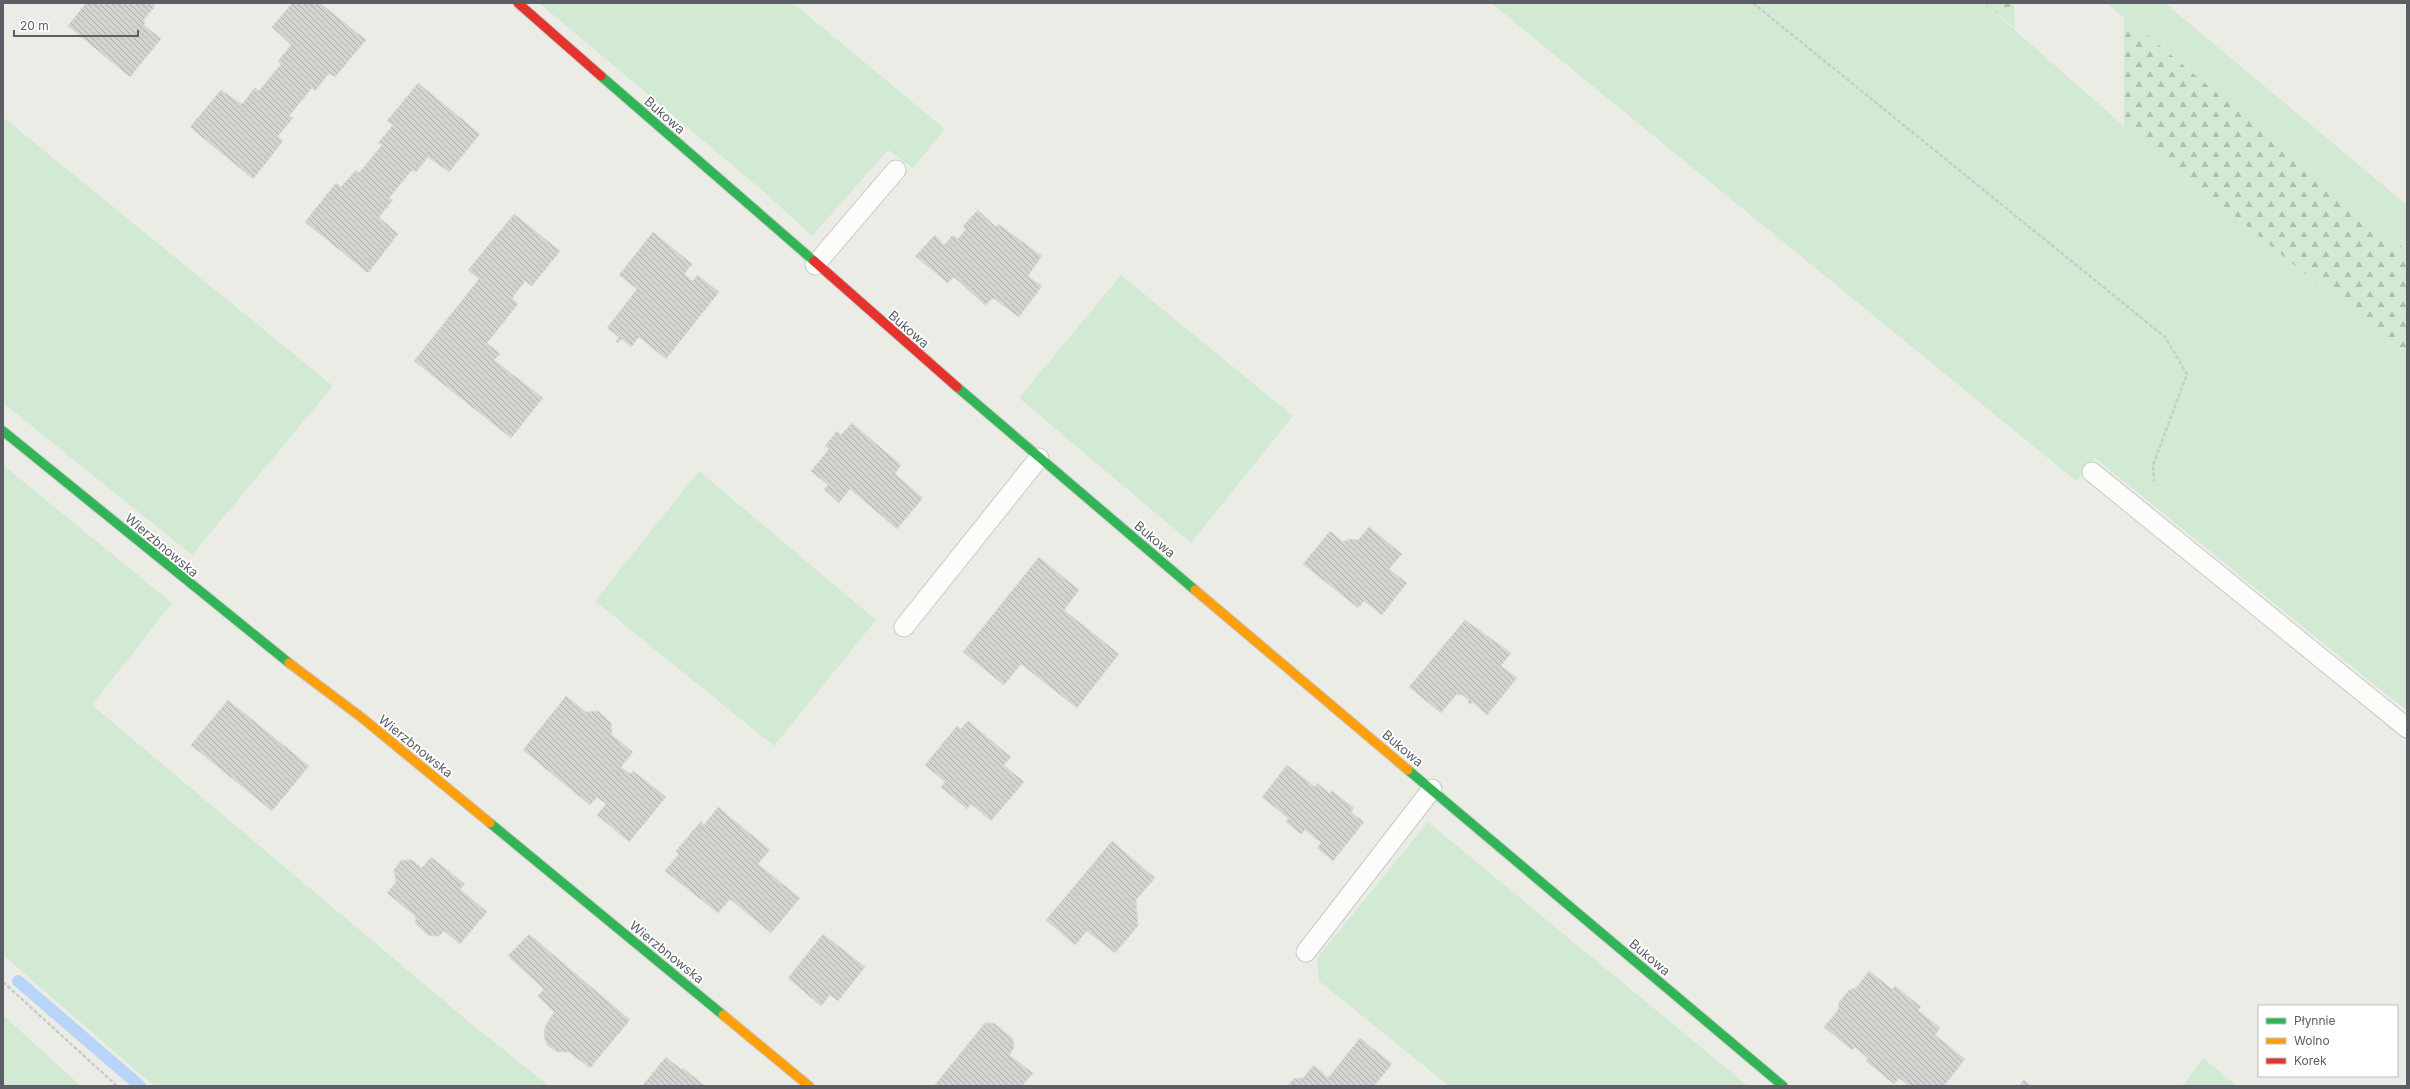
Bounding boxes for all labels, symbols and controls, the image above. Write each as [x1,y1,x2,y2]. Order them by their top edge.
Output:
scale bar [14,12,138,38]
text: 20 m [20,18,49,33]
street label: Bukowa [641,93,689,137]
street label: Bukowa [885,307,933,351]
street label: Wierzbnowska [122,510,202,580]
street label: Bukowa [1131,517,1179,561]
street label: Wierzbnowska [376,711,456,781]
street label: Bukowa [1379,726,1427,770]
street label: Wierzbnowska [627,917,707,987]
street label: Bukowa [1626,935,1674,979]
legend [2258,1005,2398,1077]
text: Płynnie [2294,1013,2335,1028]
text: Wolno [2294,1033,2330,1048]
text: Korek [2294,1053,2327,1068]

